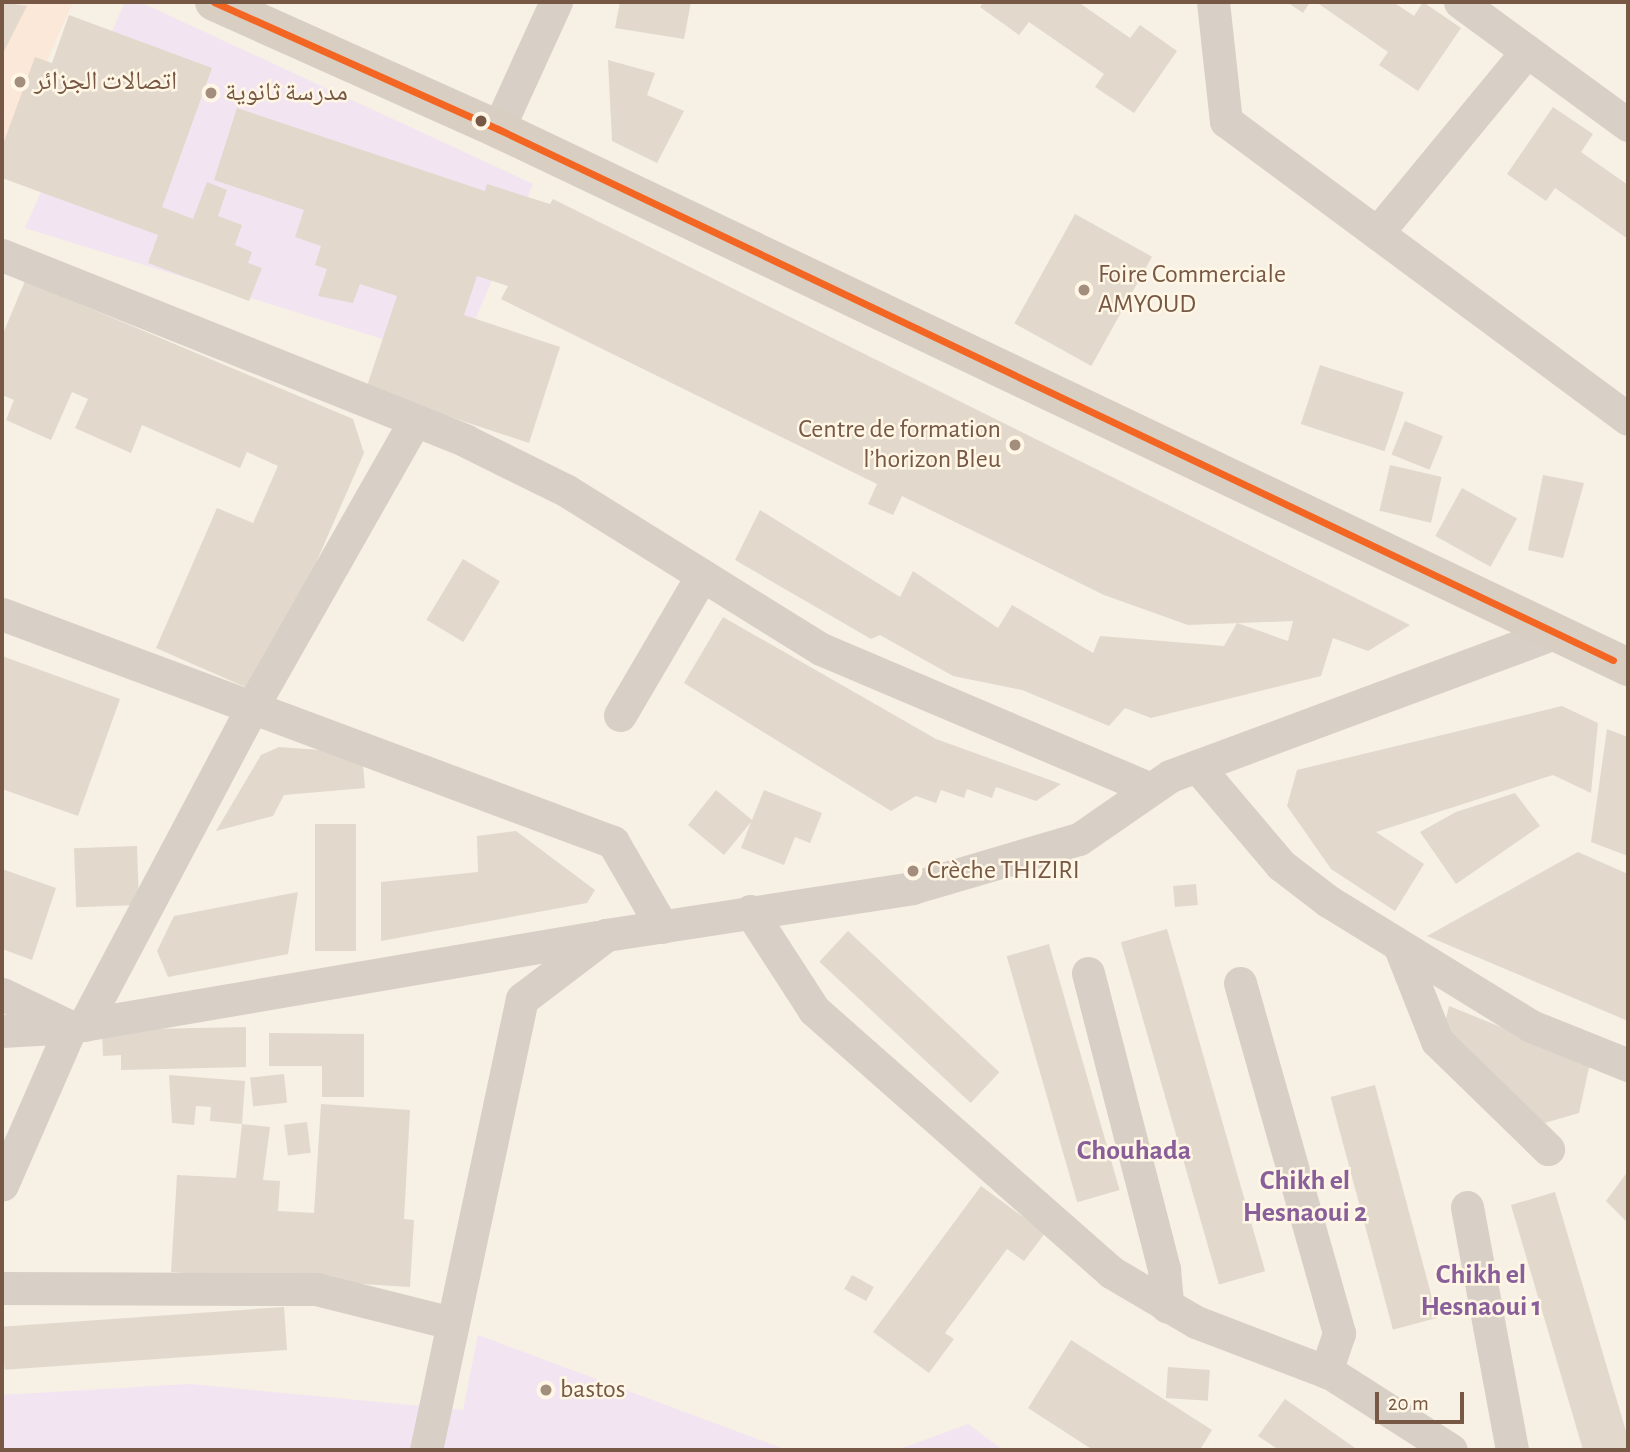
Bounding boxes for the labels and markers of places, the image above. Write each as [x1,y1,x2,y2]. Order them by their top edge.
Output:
place label: اتصالات الجزائر [34,66,177,98]
marker: اتصالات الجزائر [12,74,28,90]
place label: مدرسة ثانوية [225,77,348,109]
marker: مدرسة ثانوية [203,85,219,101]
unlabelled marker [474,114,488,128]
place label: Foire Commerciale AMYOUD [1098,259,1286,320]
marker: Foire Commerciale AMYOUD [1076,282,1092,298]
place label: Centre de formation l’horizon Bleu [798,414,1001,476]
marker: Centre de formation l’horizon Bleu [1007,437,1023,453]
place label: Crèche THIZIRI [927,855,1080,887]
marker: Crèche THIZIRI [905,863,921,879]
place label: bastos [560,1374,625,1406]
marker: bastos [538,1382,554,1398]

